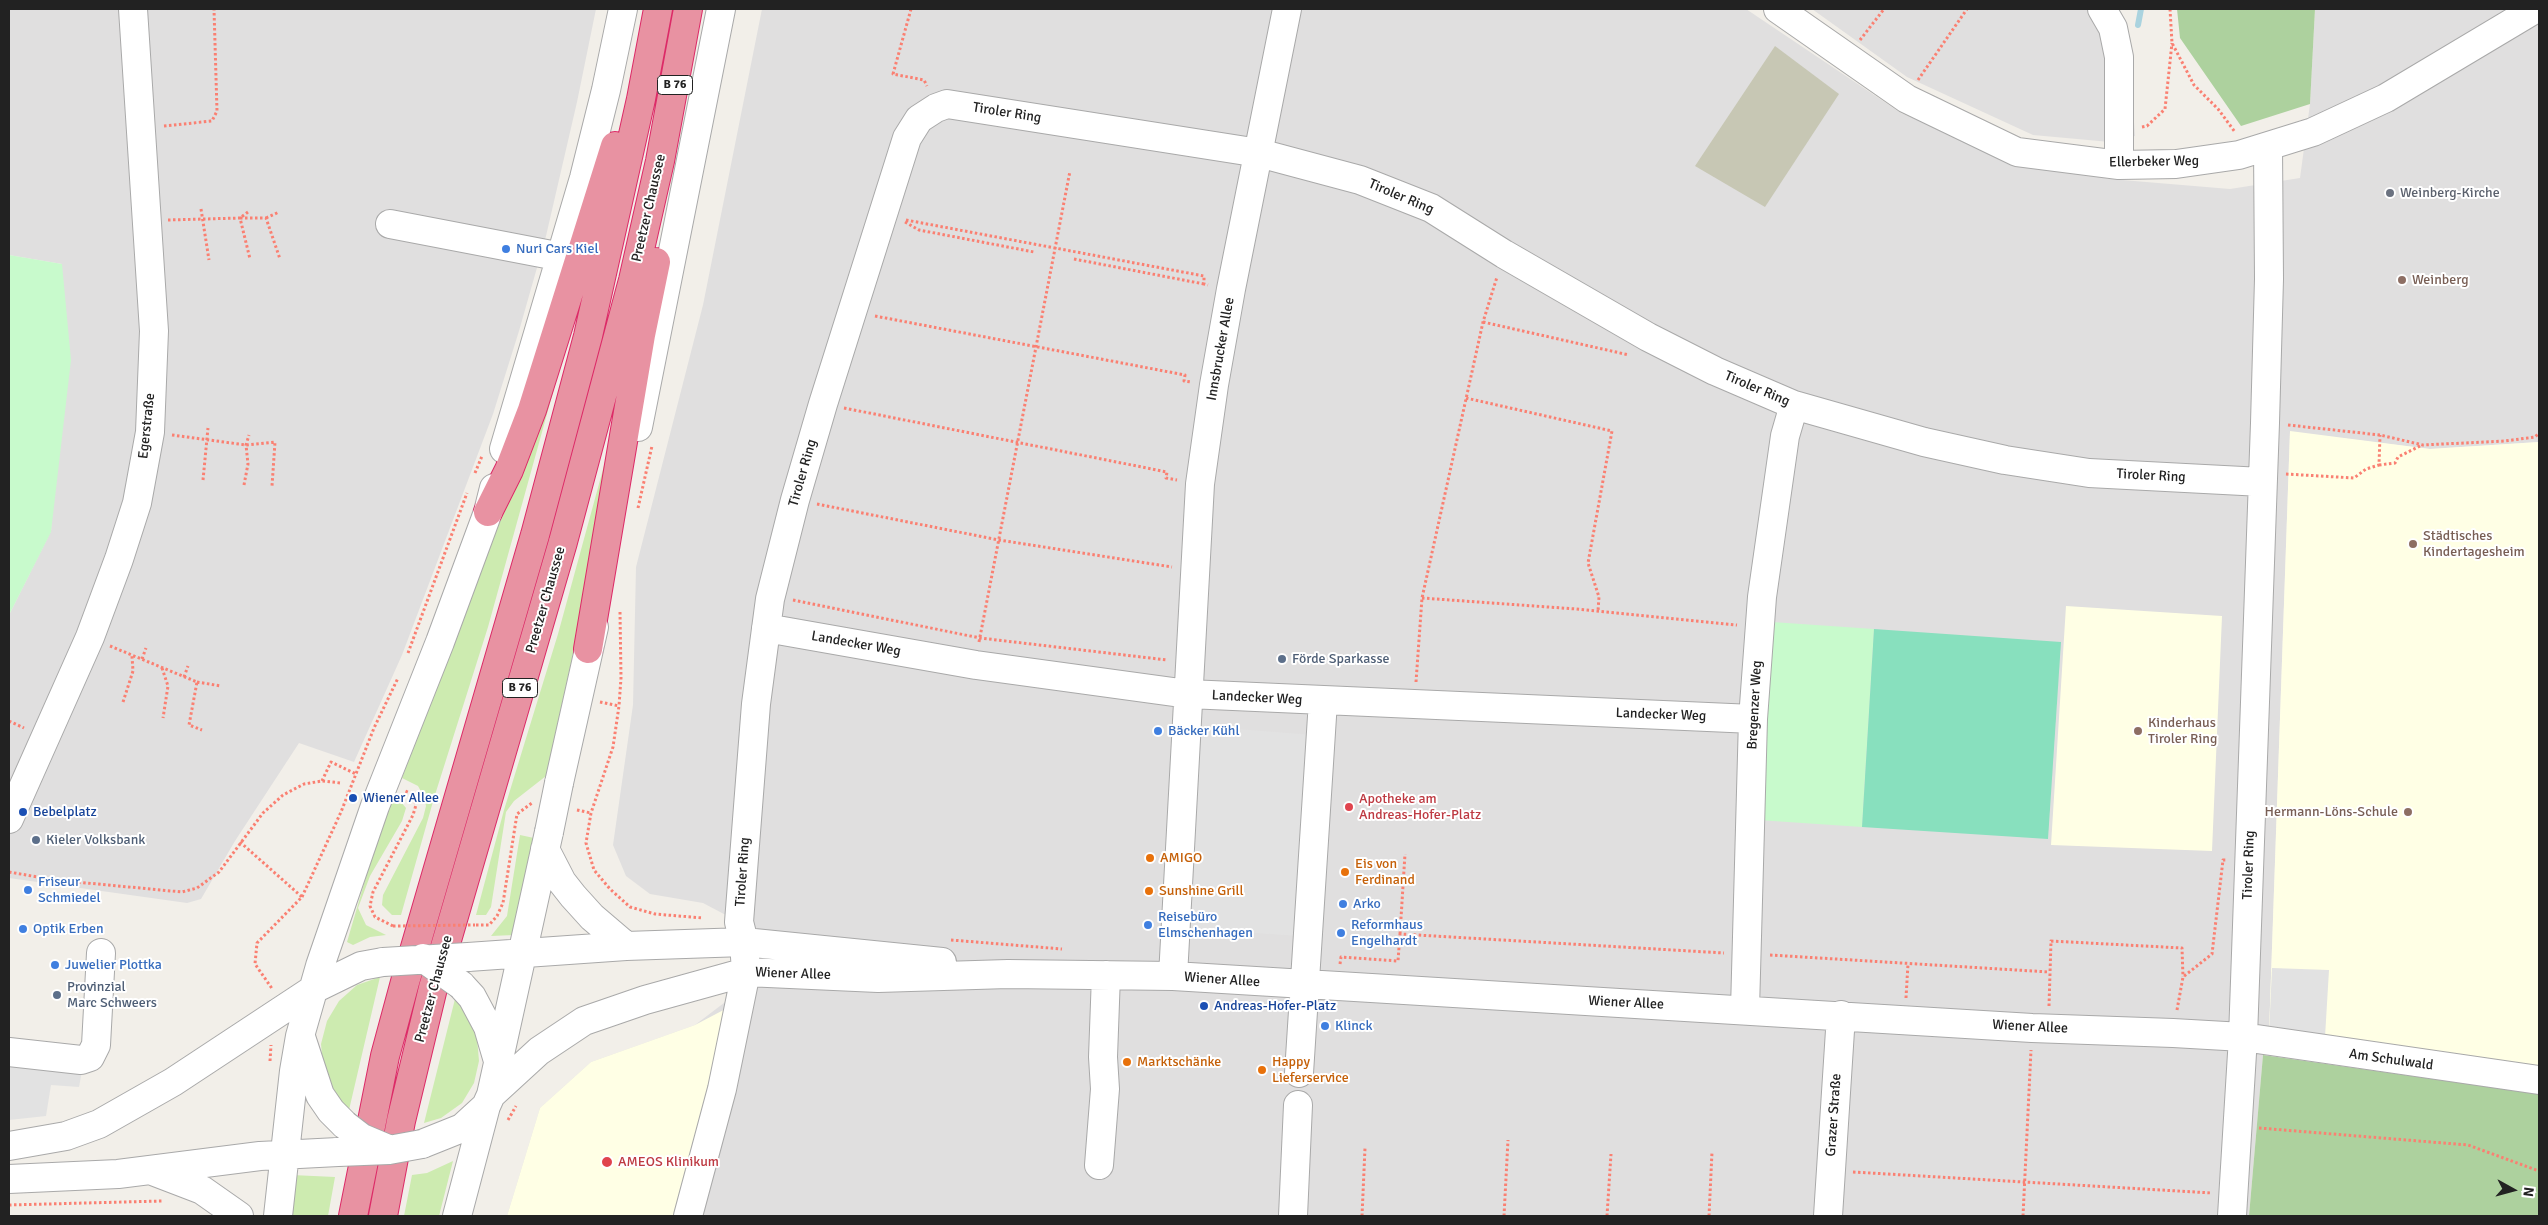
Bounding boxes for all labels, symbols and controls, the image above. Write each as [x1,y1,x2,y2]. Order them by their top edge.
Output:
road number: B 76 [658,76,692,94]
street label: Tiroler Ring [971,99,1043,127]
street label: Preetzer Chaussee [628,152,670,264]
street label: Ellerbeker Weg [2109,153,2199,171]
street label: Tiroler Ring [1366,176,1436,218]
place label: Weinberg-Kirche [2400,185,2500,201]
marker: Weinberg-Kirche [2384,187,2396,199]
place label: Nuri Cars Kiel [516,241,599,257]
marker: Nuri Cars Kiel [500,243,512,255]
place label: Weinberg [2412,272,2469,288]
marker: Weinberg [2396,274,2408,286]
street label: Innsbrucker Allee [1204,296,1238,402]
street label: Tiroler Ring [1722,368,1792,410]
street label: Egerstraße [135,392,159,460]
street label: Tiroler Ring [785,437,821,509]
street label: Tiroler Ring [2116,466,2186,486]
place label: Städtisches Kindertagesheim [2423,528,2525,560]
marker: Städtisches Kindertagesheim [2407,538,2419,550]
street label: Preetzer Chaussee [523,545,569,655]
street label: Landecker Weg [810,628,902,660]
place label: Förde Sparkasse [1292,651,1390,667]
marker: Förde Sparkasse [1276,653,1288,665]
street label: Bregenzer Weg [1744,660,1766,750]
road number: B 76 [502,678,538,698]
street label: Landecker Weg [1211,687,1303,709]
street label: Landecker Weg [1615,705,1707,725]
place label: Kinderhaus Tiroler Ring [2148,715,2217,748]
place label: Bäcker Kühl [1168,723,1240,739]
marker: Bäcker Kühl [1152,725,1164,737]
marker: Kinderhaus Tiroler Ring [2132,725,2144,737]
place label: Wiener Allee [363,790,439,806]
place label: Apotheke am Andreas-Hofer-Platz [1359,791,1481,824]
marker: Wiener Allee [347,792,359,804]
marker: Apotheke am Andreas-Hofer-Platz [1343,801,1355,813]
place label: Bebelplatz [33,804,97,820]
place label: Hermann-Löns-Schule [2264,804,2398,820]
marker: Bebelplatz [17,806,29,818]
marker: Hermann-Löns-Schule [2402,806,2414,818]
street label: Tiroler Ring [2239,830,2259,900]
place label: Kieler Volksbank [46,832,145,848]
marker: Kieler Volksbank [30,834,42,846]
street label: Tiroler Ring [732,837,754,907]
place label: AMIGO [1160,850,1202,866]
marker: AMIGO [1144,852,1156,864]
place label: Eis von Ferdinand [1355,856,1415,889]
marker: Eis von Ferdinand [1339,866,1351,878]
place label: Friseur Schmiedel [38,874,100,906]
place label: Sunshine Grill [1159,883,1244,899]
marker: Friseur Schmiedel [22,884,34,896]
marker: Sunshine Grill [1143,885,1155,897]
place label: Arko [1353,896,1381,912]
marker: Arko [1337,898,1349,910]
place label: Reisebüro Elmschenhagen [1158,909,1253,942]
place label: Reformhaus Engelhardt [1351,917,1423,950]
marker: Reisebüro Elmschenhagen [1142,919,1154,931]
place label: Optik Erben [33,921,104,937]
marker: Optik Erben [17,923,29,935]
marker: Reformhaus Engelhardt [1335,927,1347,939]
street label: Preetzer Chaussee [412,934,456,1044]
place label: Juwelier Plottka [65,957,162,973]
marker: Juwelier Plottka [49,959,61,971]
street label: Wiener Allee [755,964,831,984]
street label: Wiener Allee [1184,969,1260,991]
place label: Provinzial Marc Schweers [67,979,157,1012]
marker: Provinzial Marc Schweers [51,989,63,1001]
street label: Wiener Allee [1588,993,1664,1013]
place label: Andreas-Hofer-Platz [1214,998,1336,1014]
marker: Andreas-Hofer-Platz [1198,1000,1210,1012]
street label: Wiener Allee [1992,1017,2068,1037]
place label: Klinck [1335,1018,1372,1034]
marker: Klinck [1319,1020,1331,1032]
street label: Am Schulwald [2348,1046,2434,1074]
place label: Marktschänke [1137,1054,1221,1070]
place label: Happy Lieferservice [1272,1054,1349,1086]
marker: Marktschänke [1121,1056,1133,1068]
marker: Happy Lieferservice [1256,1064,1268,1076]
street label: Grazer Straße [1823,1073,1845,1157]
place label: AMEOS Klinikum [618,1154,719,1170]
marker: AMEOS Klinikum [600,1155,614,1169]
north arrow [2488,1165,2538,1215]
text: N [2519,1186,2537,1198]

